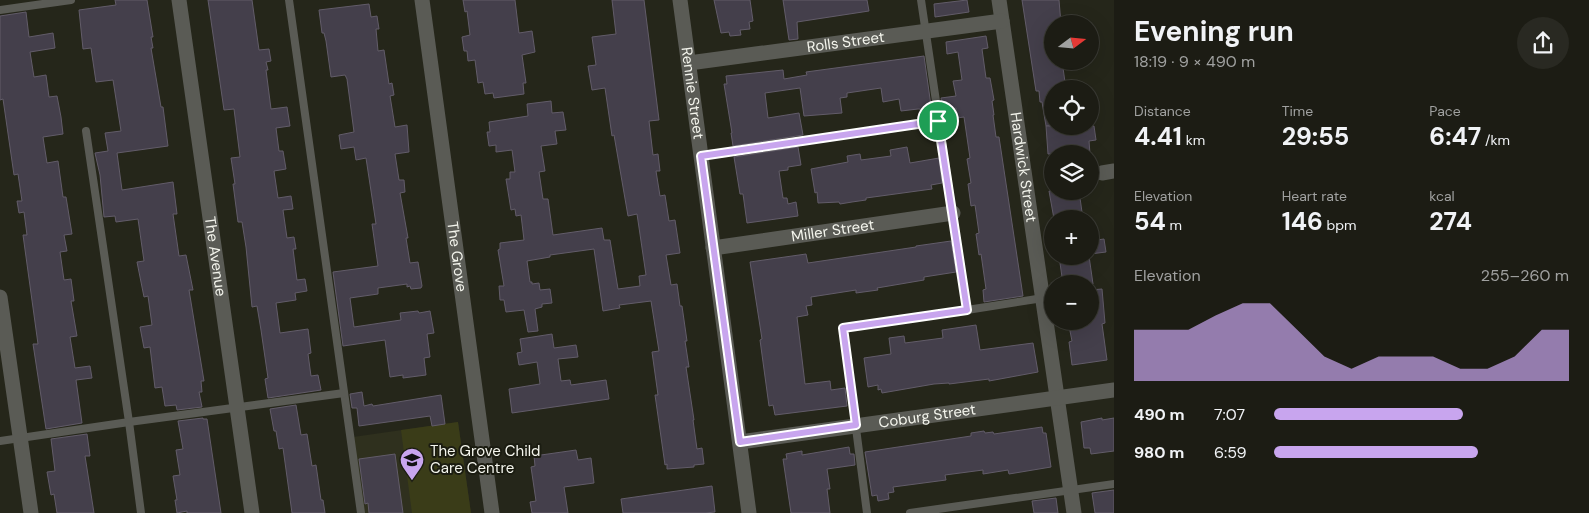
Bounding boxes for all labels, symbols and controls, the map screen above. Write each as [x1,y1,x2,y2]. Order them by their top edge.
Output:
text: Evening run [1134,13,1294,50]
north arrow [1044,15,1099,70]
map controls [1044,15,1099,330]
button: share [1517,17,1569,69]
street label: Rolls Street [806,27,886,57]
street label: Rennie Street [676,46,709,141]
text: 18:19 · 9 × 490 m [1134,51,1255,72]
button: locate [1044,80,1099,135]
pin [917,100,959,142]
text: Distance [1134,102,1191,120]
text: Time [1282,102,1313,120]
text: Pace [1429,102,1461,120]
icon: arrive [924,107,952,135]
street label: Hardwick Street [1006,111,1041,224]
text: 4.41 [1134,120,1182,153]
text: 29:55 [1282,120,1349,153]
text: 6:47 [1429,120,1481,153]
text: km [1182,131,1205,149]
text: /km [1481,131,1510,149]
button: layers [1044,145,1099,200]
text: Elevation [1134,187,1192,205]
text: Heart rate [1282,187,1347,205]
text: kcal [1429,187,1455,205]
text: 54 [1134,205,1166,238]
text: 146 [1282,205,1323,238]
text: 274 [1429,205,1472,238]
button: + [1044,210,1099,265]
street label: The Avenue [200,215,231,298]
street label: Miller Street [790,215,876,246]
text: m [1166,216,1182,234]
text: bpm [1323,216,1357,234]
street label: The Grove [442,220,472,293]
text: Elevation [1134,265,1201,286]
text: 255–260 m [1481,265,1569,286]
button: − [1044,275,1099,330]
street label: Coburg Street [877,399,977,433]
text: 490 m [1134,404,1185,425]
text: 7:07 [1214,404,1245,425]
place label: The Grove Child Care Centre [430,441,540,478]
text: 980 m [1134,442,1184,463]
text: 6:59 [1214,442,1247,463]
school or university icon: The Grove Child Care Centre [399,447,425,481]

